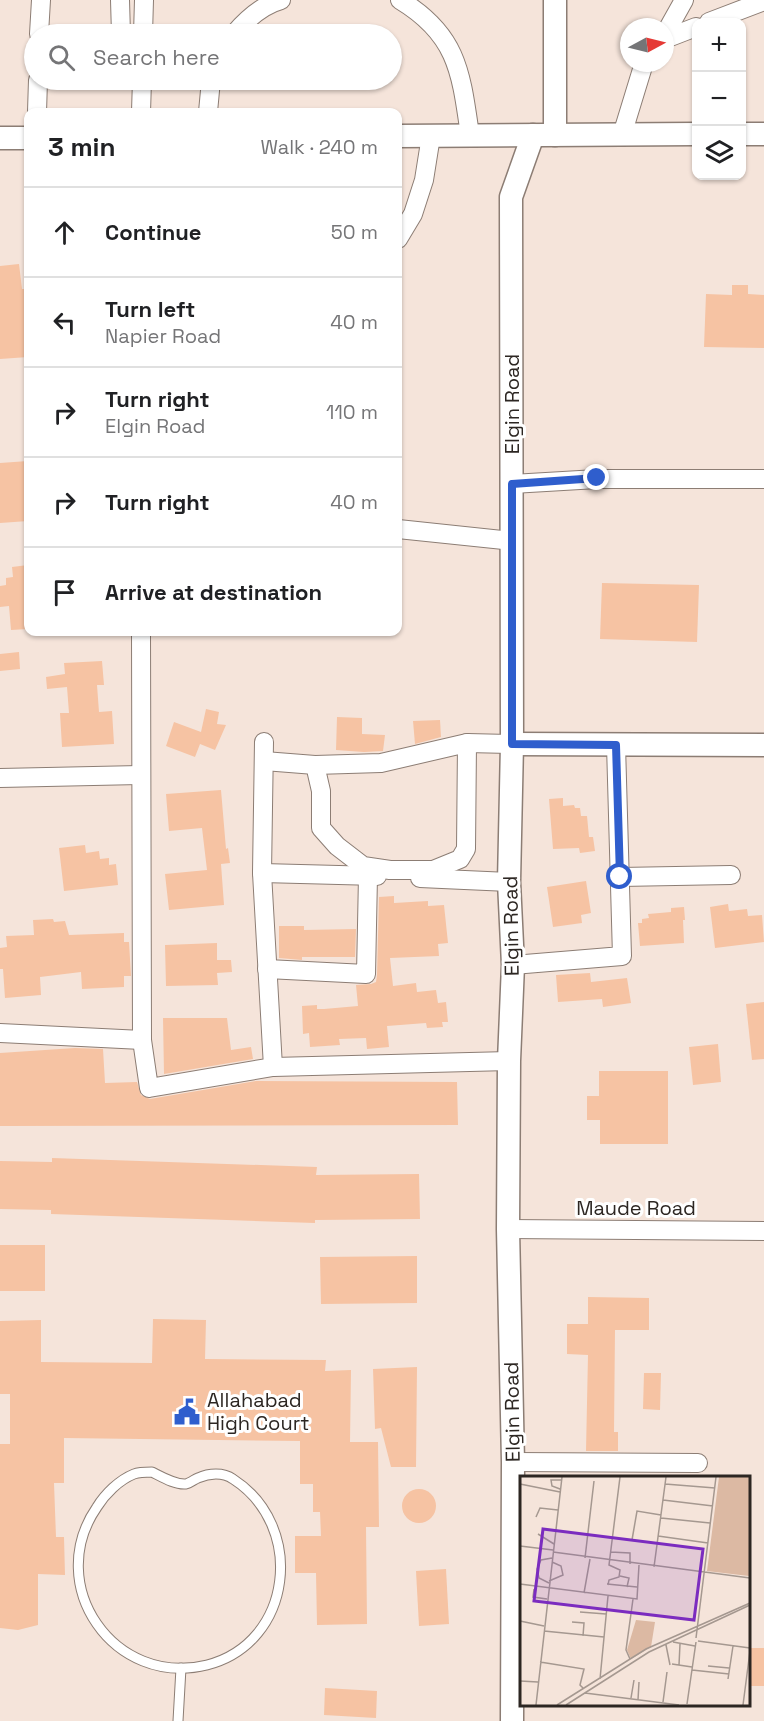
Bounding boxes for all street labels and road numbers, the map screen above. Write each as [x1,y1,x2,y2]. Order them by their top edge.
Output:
street label: Elgin Road [499,354,525,454]
street label: Elgin Road [497,876,525,976]
street label: Maude Road [576,1195,696,1221]
street label: Elgin Road [498,1362,526,1462]

